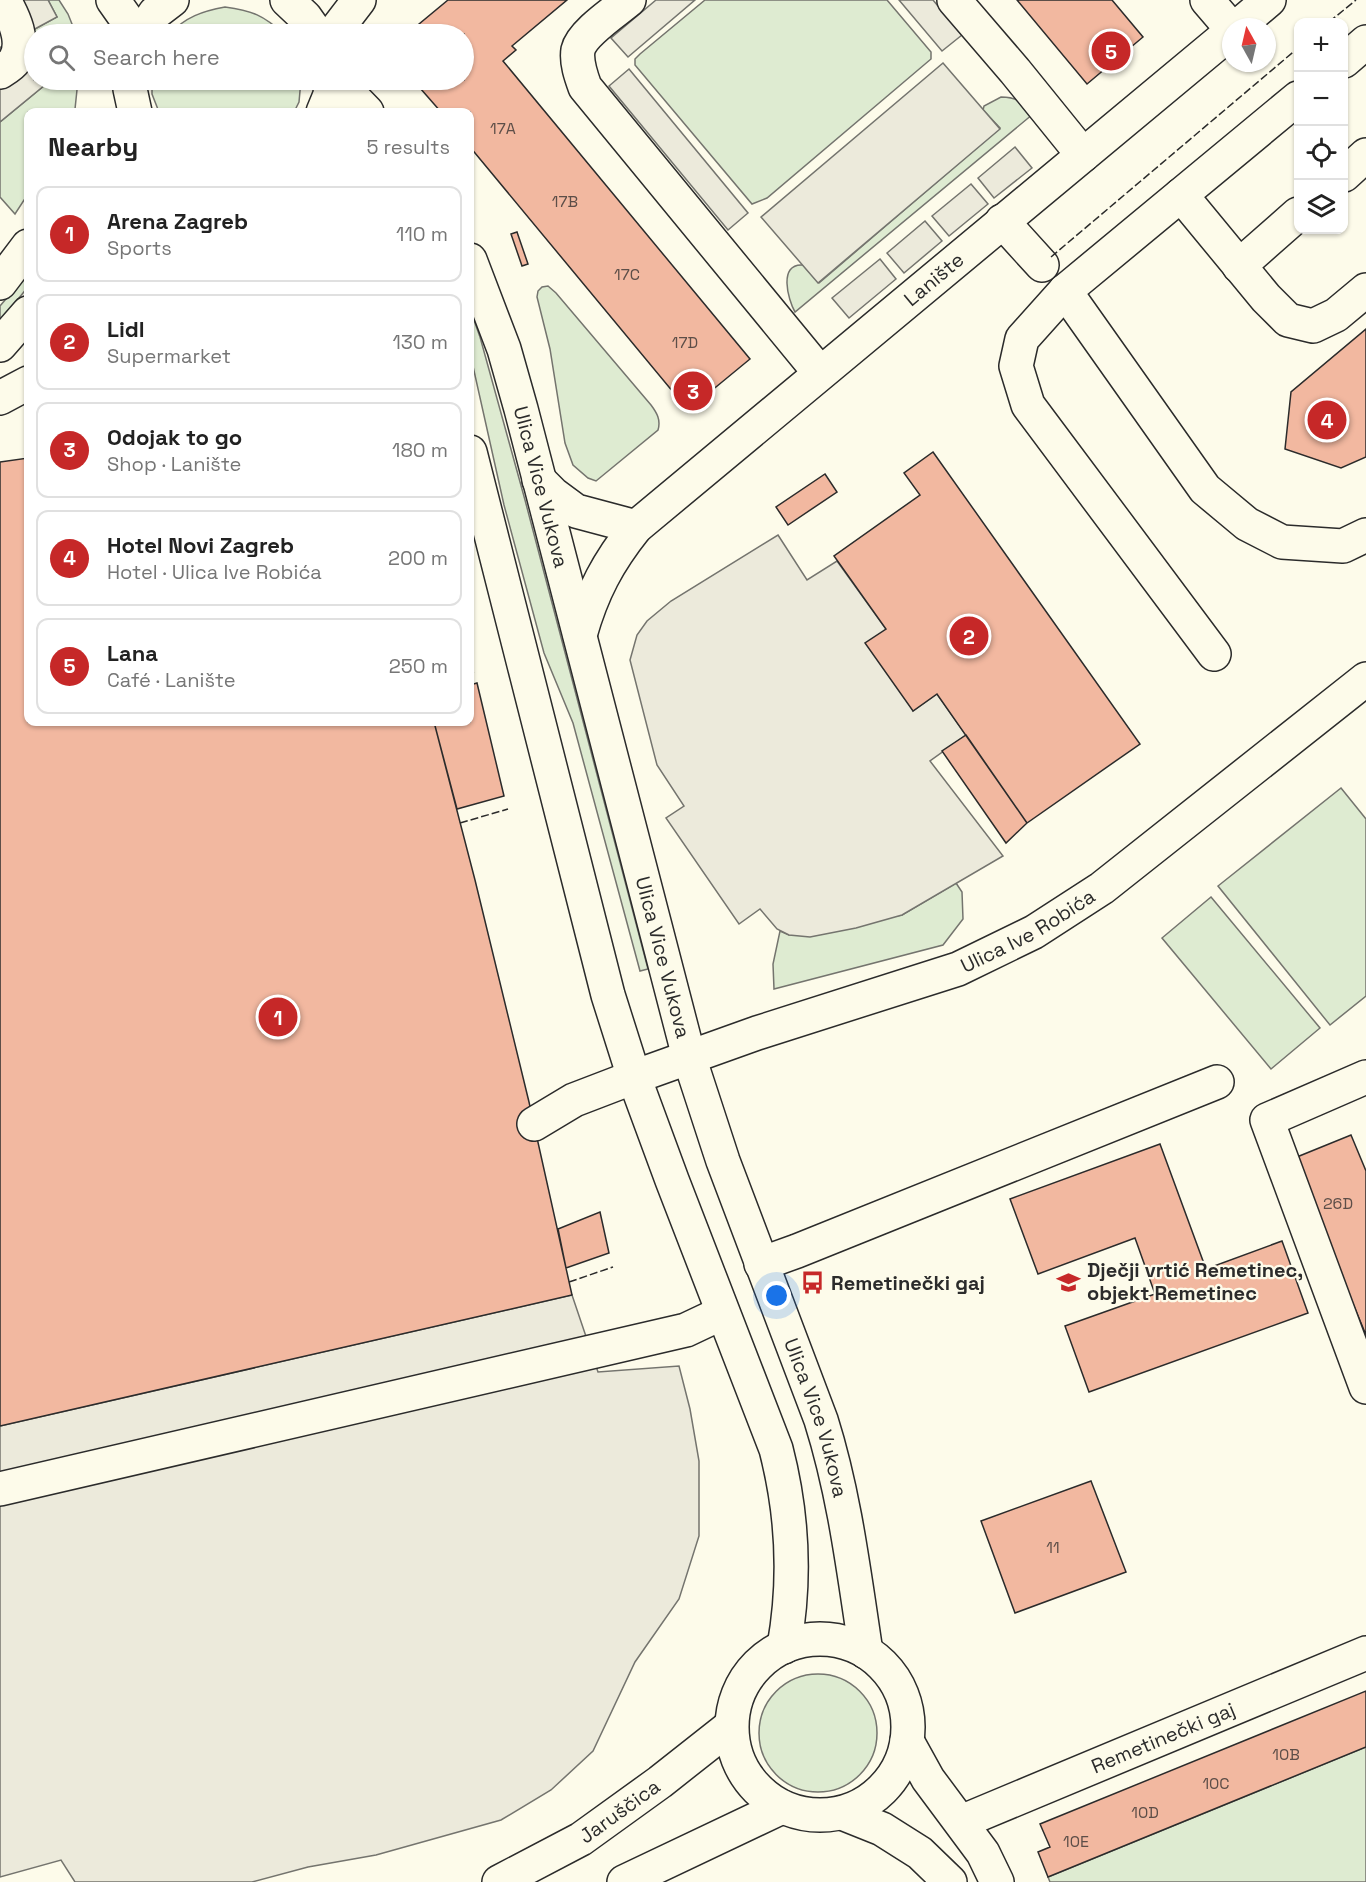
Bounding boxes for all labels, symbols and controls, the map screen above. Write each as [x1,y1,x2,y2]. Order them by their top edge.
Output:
north arrow [1222,18,1276,72]
map controls [1294,18,1348,234]
button: + [1294,18,1348,72]
search box [24,24,474,90]
pin: 5 [1092,28,1130,74]
icon: search [45,41,78,74]
text: Search here [93,43,220,71]
button: − [1294,72,1348,126]
house number: 17A [490,118,516,139]
button: locate [1294,126,1348,180]
text: Nearby [48,130,138,164]
text: 5 results [366,134,450,160]
button: layers [1294,180,1348,234]
house number: 17B [552,191,578,212]
text: Arena Zagreb [107,207,248,235]
text: 1 [65,221,74,247]
text: 110 m [396,221,448,247]
text: Sports [107,235,172,261]
street label: Lanište [898,247,969,312]
house number: 17C [614,264,640,285]
text: Lidl [107,315,145,343]
text: 2 [64,329,75,355]
text: 130 m [392,329,448,355]
house number: 17D [672,332,698,353]
text: Supermarket [107,343,231,369]
pin: 3 [674,368,712,414]
pin: 4 [1308,398,1346,442]
street label: Ulica Vice Vukova [508,403,575,570]
text: Odojak to go [107,423,242,451]
text: 3 [63,437,76,463]
text: 180 m [392,437,448,463]
text: Shop · Lanište [107,451,241,477]
text: Hotel Novi Zagreb [107,531,294,559]
text: 4 [63,545,76,571]
text: 200 m [388,545,448,571]
text: Hotel · Ulica Ive Robića [107,559,322,585]
pin: 2 [950,614,988,658]
text: Lana [107,639,158,667]
text: 5 [64,653,76,679]
text: 250 m [389,653,448,679]
text: Café · Lanište [107,667,236,693]
street label: Ulica Vice Vukova [630,874,697,1041]
street label: Ulica Ive Robića [956,883,1100,979]
pin: 1 [258,994,298,1040]
house number: 26D [1323,1193,1353,1214]
place label: Dječji vrtić Remetinec, objekt Remetinec [1087,1257,1303,1306]
school or university icon: Dječji vrtić Remetinec, objekt Remetinec [1056,1269,1082,1295]
bus stop icon: Remetinečki gaj [800,1270,826,1296]
place label: Remetinečki gaj [831,1270,985,1296]
your location [762,1281,791,1310]
street label: Ulica Vice Vukova [778,1335,854,1500]
house number: 11 [1046,1537,1060,1558]
street label: Remetinečki gaj [1087,1696,1239,1779]
house number: 10B [1272,1744,1300,1765]
street label: Jaruščica [574,1773,665,1849]
house number: 10C [1202,1773,1230,1794]
house number: 10D [1131,1802,1159,1823]
house number: 10E [1063,1831,1089,1852]

